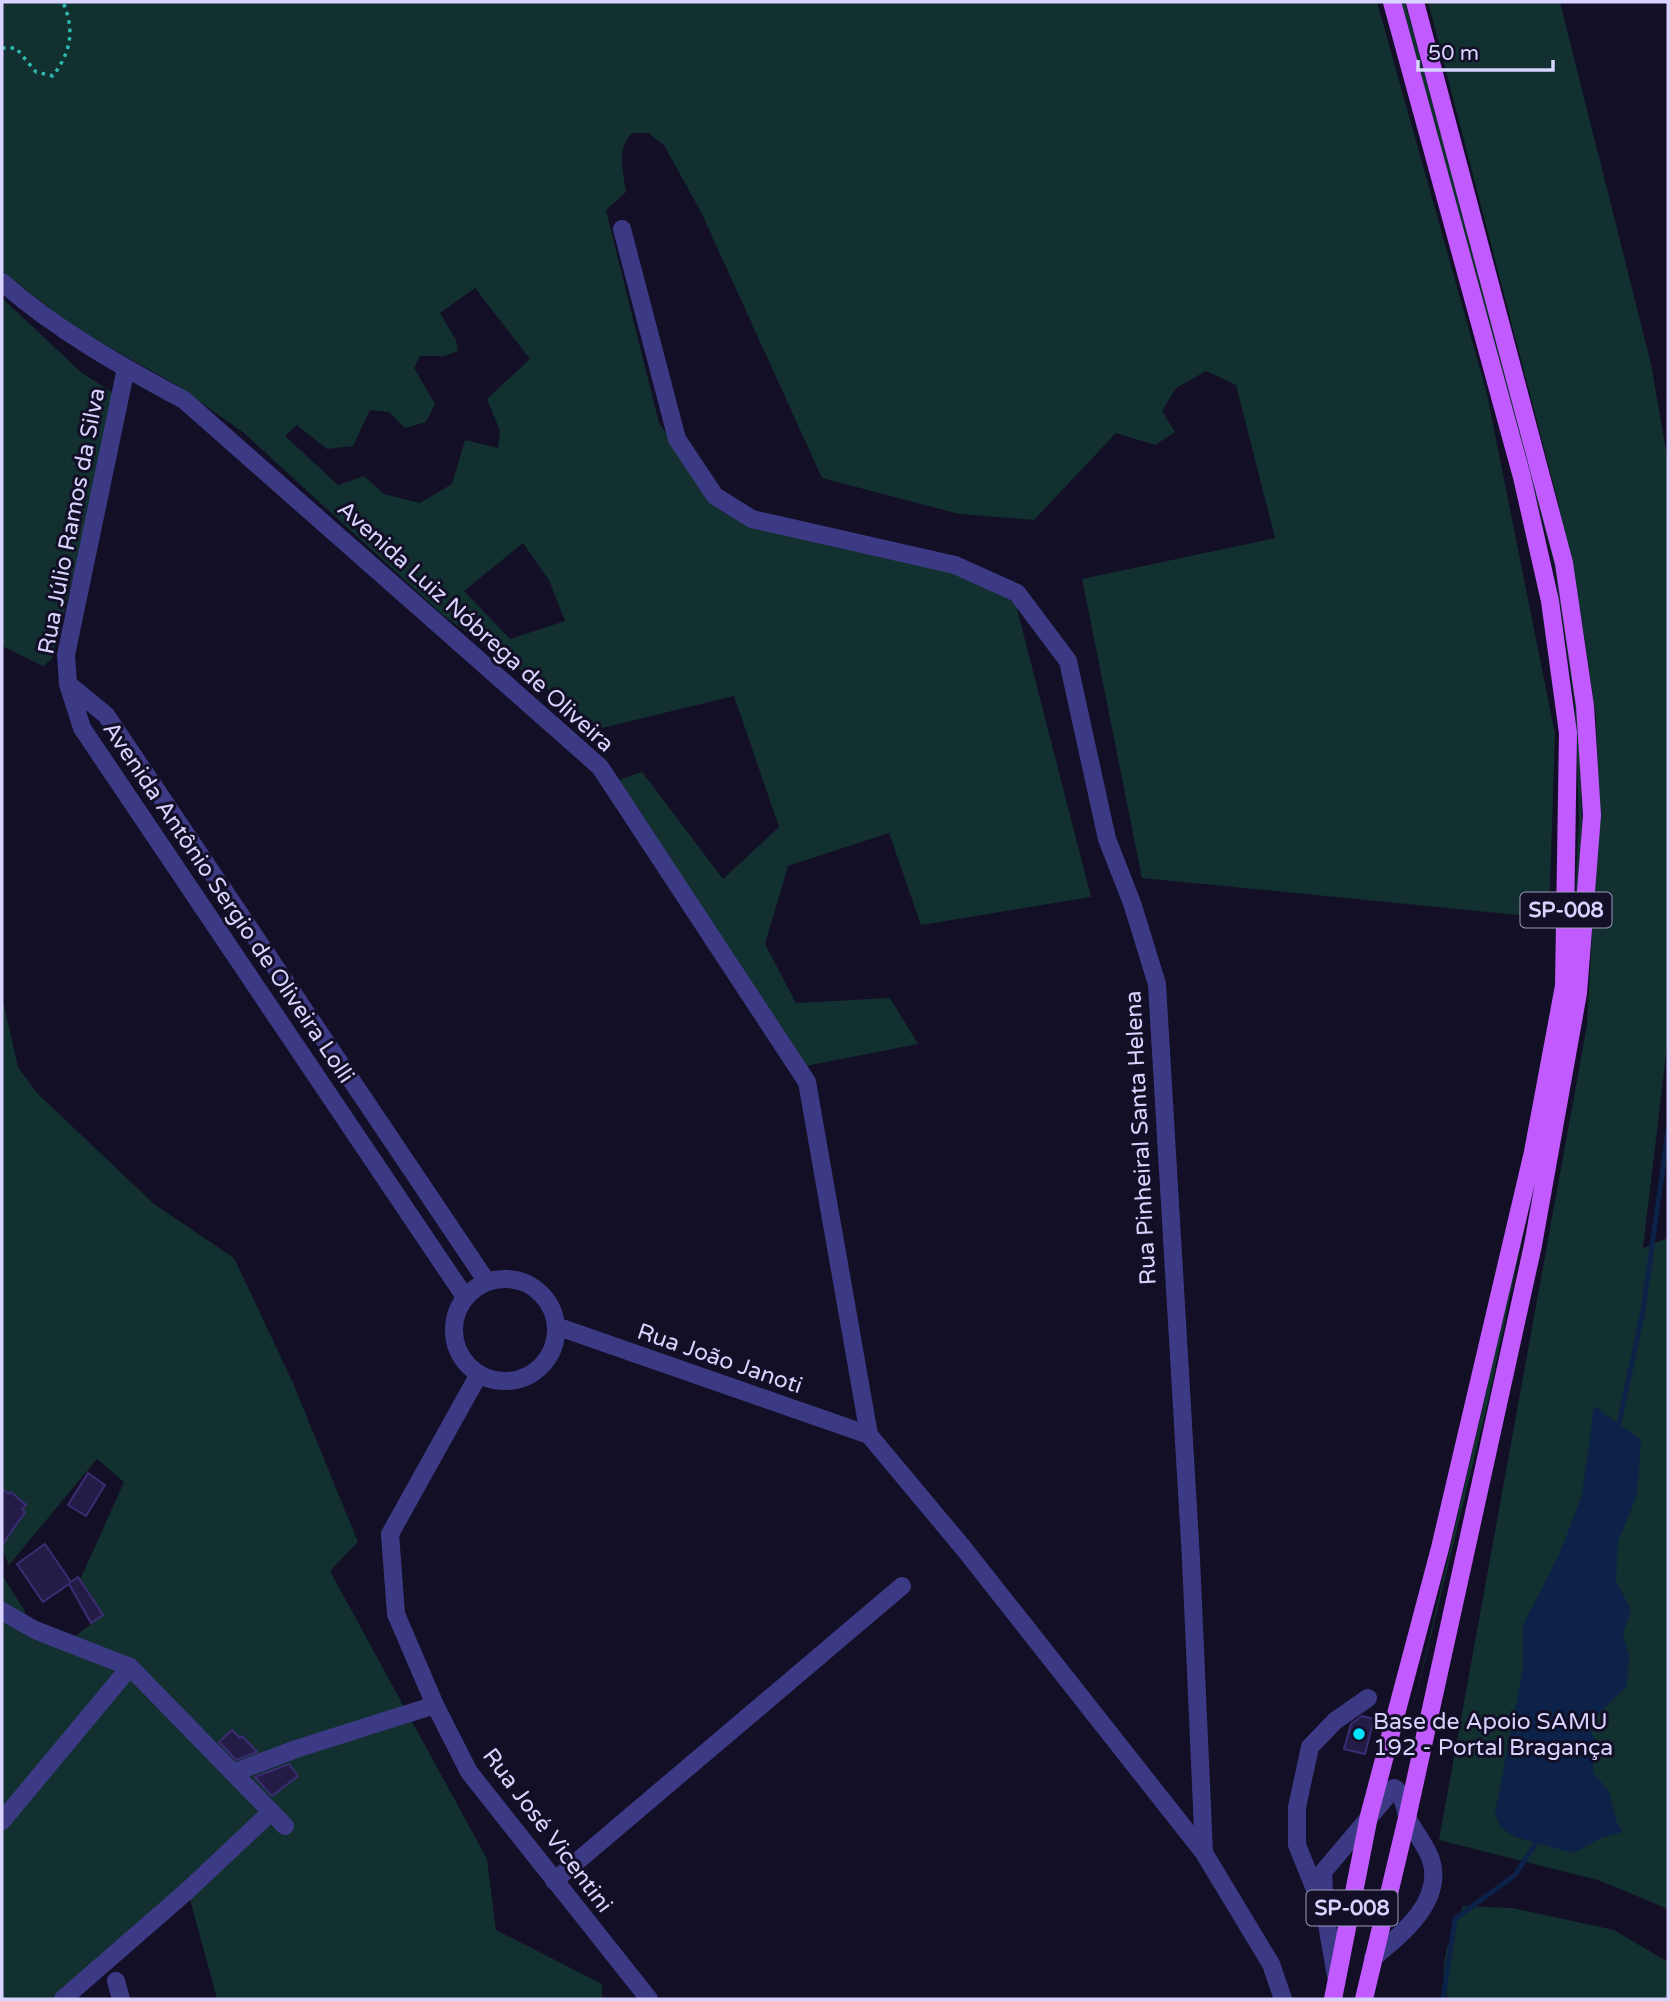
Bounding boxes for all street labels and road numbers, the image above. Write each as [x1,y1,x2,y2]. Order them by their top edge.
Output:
street label: Rua Júlio Ramos da Silva [32,386,112,657]
street label: Avenida Luiz Nóbrega de Oliveira [331,495,619,758]
street label: Avenida Antônio Sergio de Oliveira Lolli [96,717,360,1089]
road number: SP-008 [1520,892,1612,928]
street label: Rua Pinheiral Santa Helena [1119,990,1163,1286]
street label: Rua João Janoti [633,1318,806,1400]
street label: Rua José Vicentini [476,1743,618,1918]
road number: SP-008 [1306,1890,1398,1926]

